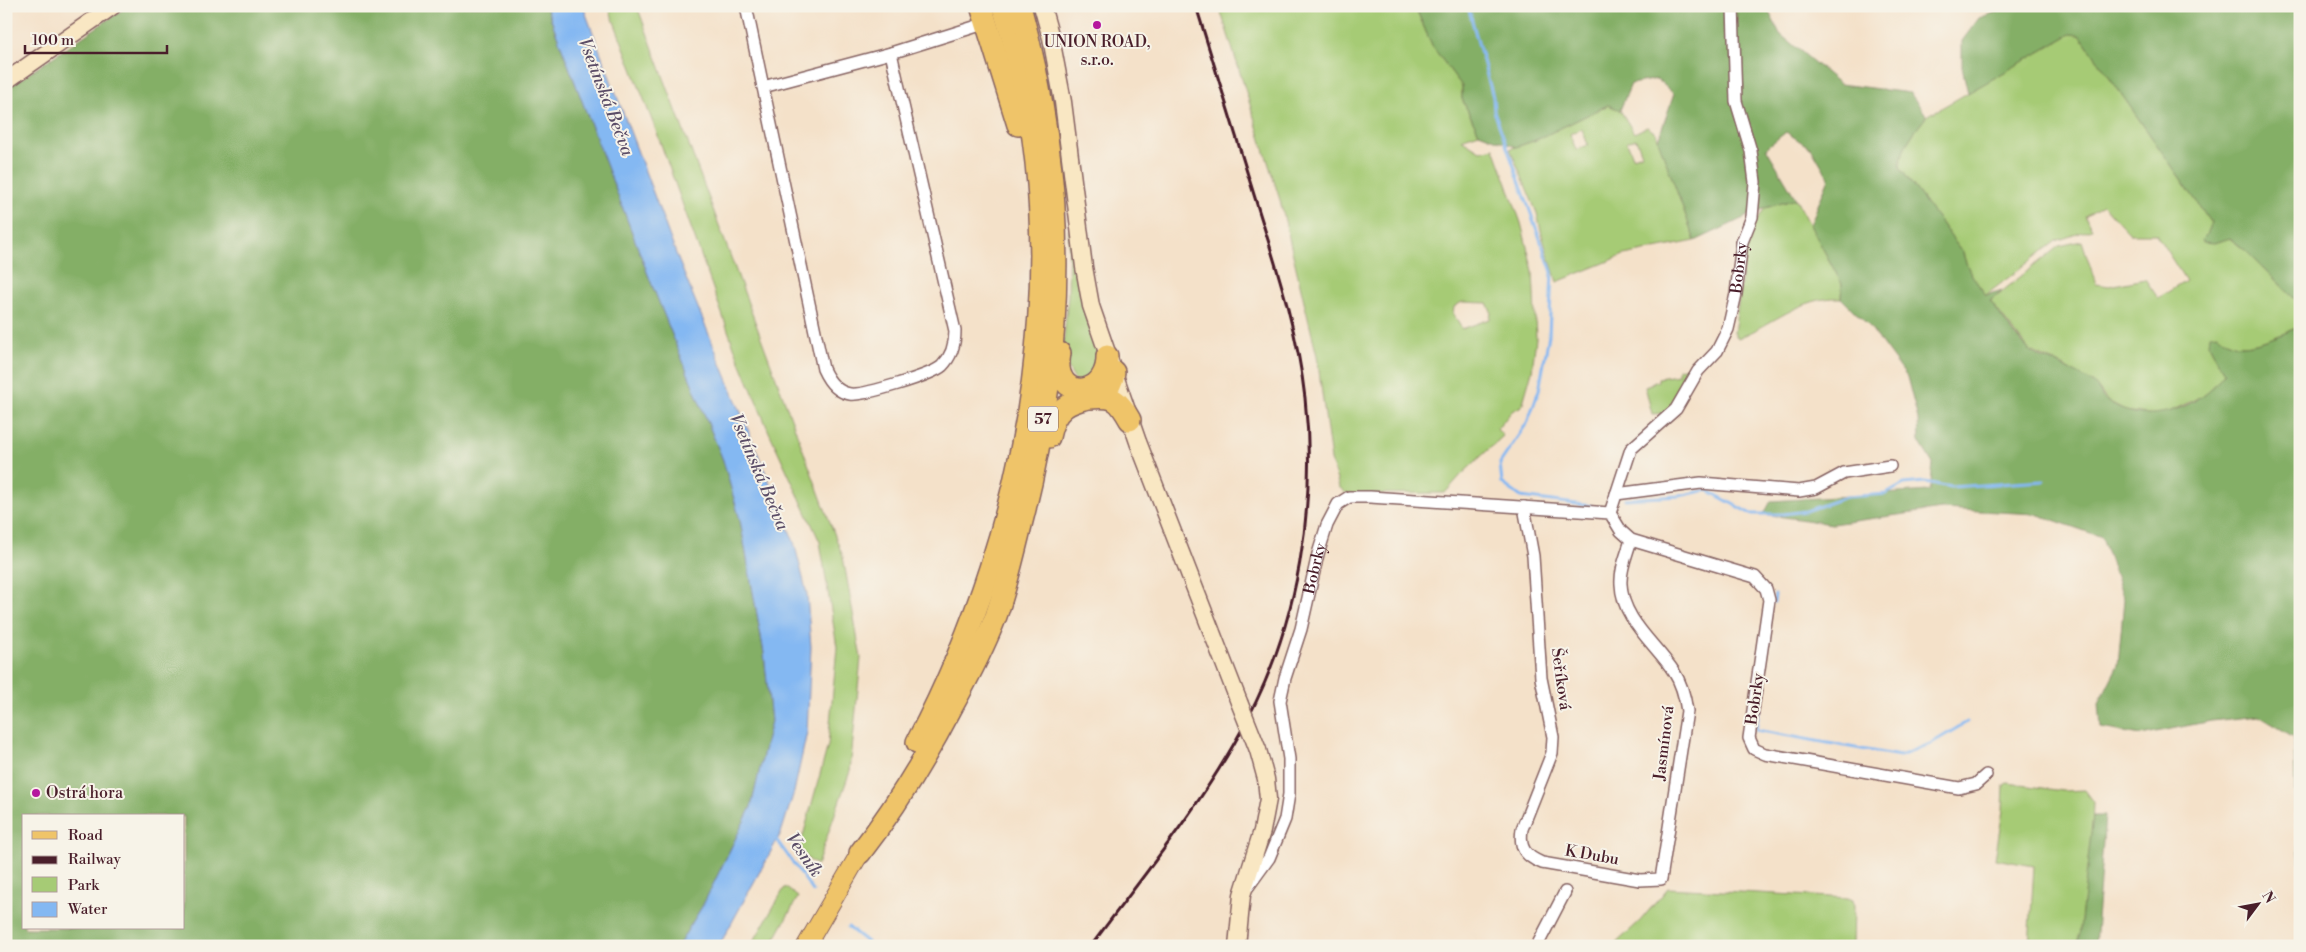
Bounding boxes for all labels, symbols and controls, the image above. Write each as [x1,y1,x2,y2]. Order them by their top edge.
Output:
marker: UNION ROAD, s.r.o. [1091,19,1103,31]
scale bar [25,22,168,54]
text: 100 m [32,31,74,50]
place label: UNION ROAD, s.r.o. [1044,32,1151,70]
water label: Vsetínská Bečva [573,35,639,160]
street label: Bobrky [1726,241,1752,296]
road number: 57 [1028,406,1058,432]
water label: Vsetínská Bečva [724,410,794,535]
street label: Bobrky [1299,540,1331,597]
street label: Šeříková [1547,646,1577,712]
street label: Bobrky [1741,672,1769,727]
street label: Jasmínová [1649,703,1679,783]
place label: Ostrá hora [46,783,124,803]
marker: Ostrá hora [30,787,42,799]
legend [22,814,185,930]
text: Road [68,826,103,845]
water label: Vesník [781,828,827,882]
street label: K Dubu [1563,840,1621,870]
text: Railway [68,850,122,869]
text: Park [68,876,100,895]
north arrow [2234,880,2284,930]
text: N [2258,888,2279,907]
text: Water [67,900,108,919]

